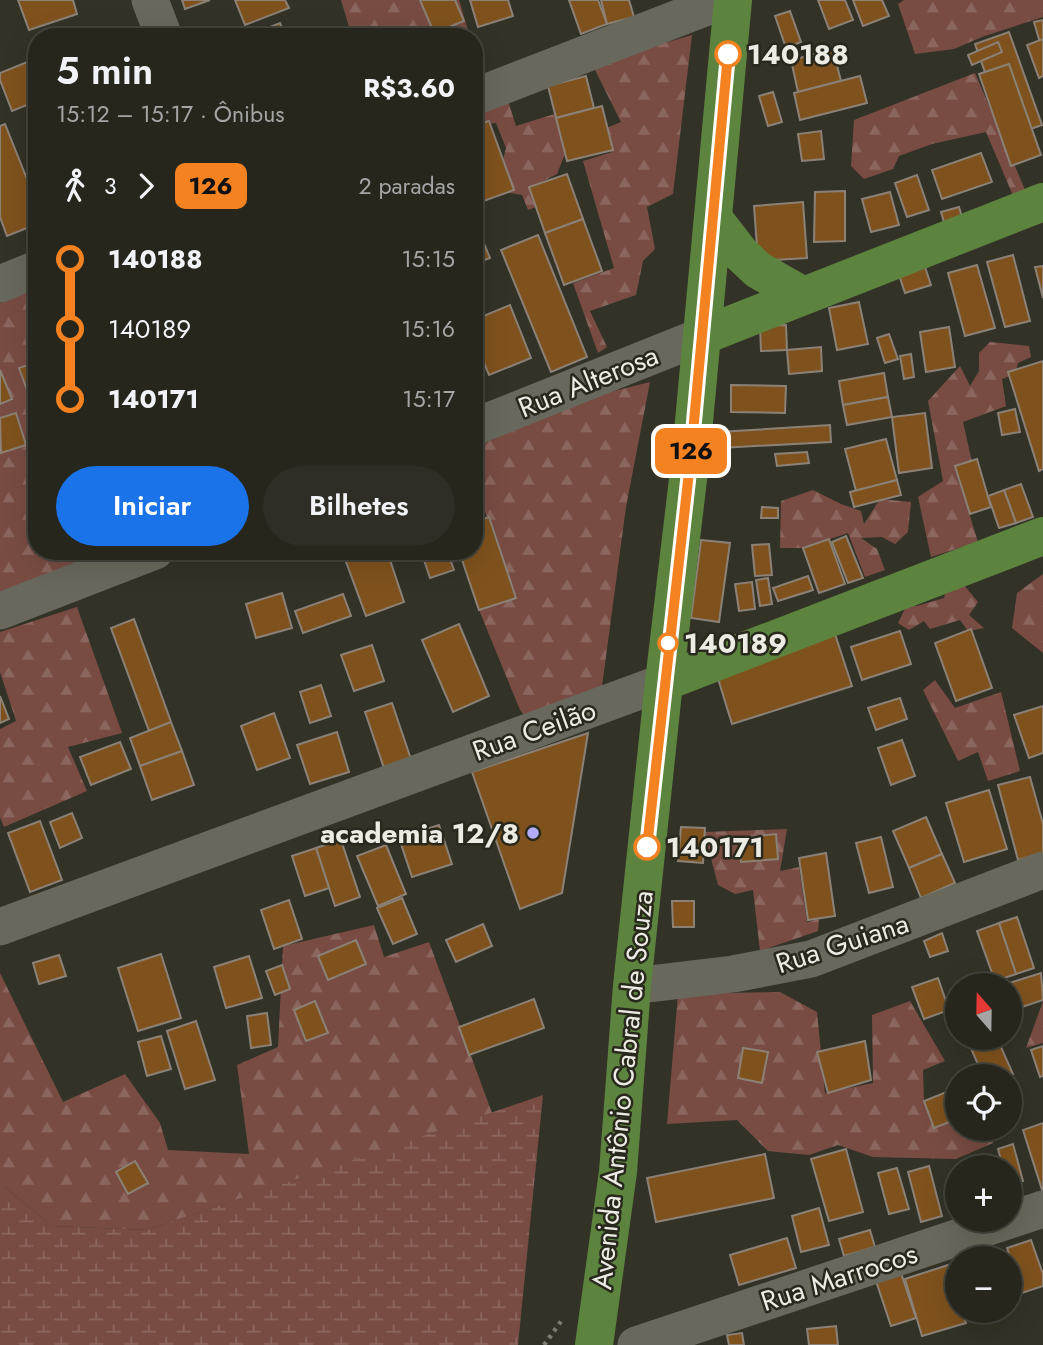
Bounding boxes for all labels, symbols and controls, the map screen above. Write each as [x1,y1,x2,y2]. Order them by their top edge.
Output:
place label: 140188 [747,34,849,75]
marker: 140188 [715,41,741,67]
text: 5 min [56,43,153,98]
text: R$3.60 [363,69,455,107]
text: 15:12 – 15:17 · Ônibus [56,97,285,131]
icon: walk [56,167,94,205]
icon: forward [127,167,165,205]
text: 126 [189,168,233,203]
text: 3 [104,169,117,203]
text: 2 paradas [358,169,455,203]
text: 140188 [108,240,202,278]
text: 15:15 [401,242,455,276]
text: 140189 [108,310,191,348]
text: 15:16 [401,312,455,346]
street label: Rua Alterosa [512,335,664,428]
text: 140171 [108,380,199,418]
text: 15:17 [402,382,455,416]
line badge: 126 [651,428,731,474]
text: 126 [669,433,713,468]
button: Iniciar [56,466,249,546]
button: Bilhetes [263,466,455,546]
place label: 140189 [684,623,787,664]
marker: 140189 [658,633,678,653]
street label: Rua Ceilão [467,689,602,772]
place label: academia 12/8 [320,813,519,854]
marker: academia 12/8 [525,825,541,841]
place label: 140171 [666,827,764,868]
marker: 140171 [634,834,660,860]
street label: Avenida Antônio Cabral de Souza [581,888,664,1292]
street label: Rua Guiana [770,903,914,984]
north arrow [945,973,1022,1050]
map controls [945,973,1022,1323]
button: locate [945,1064,1022,1141]
button: + [945,1155,1022,1232]
street label: Rua Marrocos [756,1233,923,1322]
button: − [945,1246,1022,1323]

